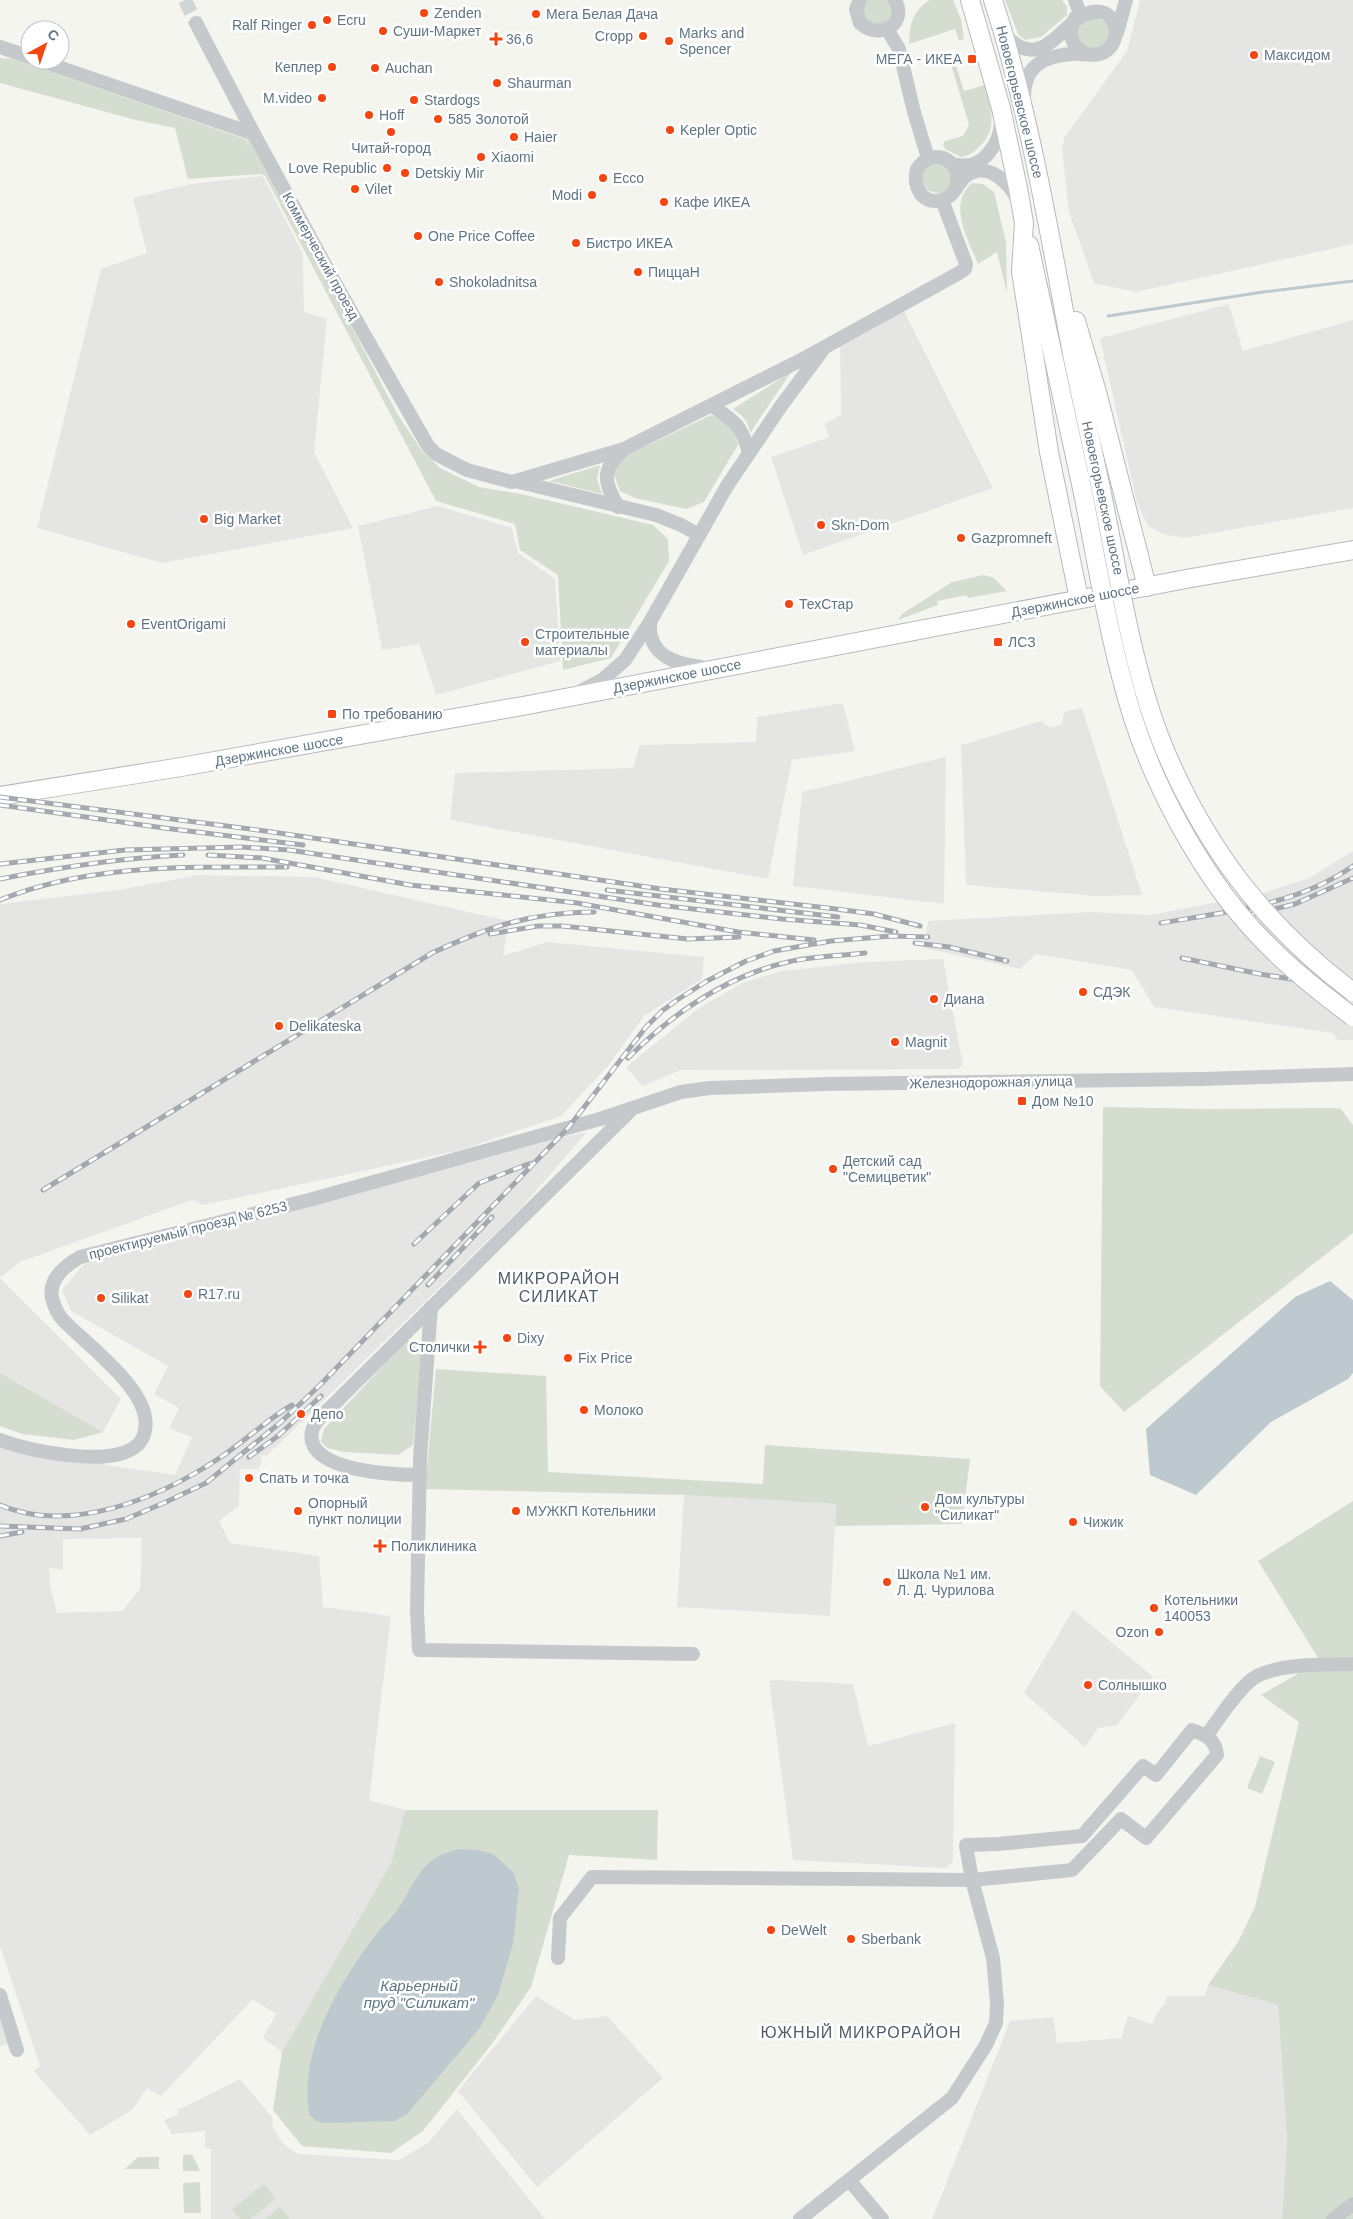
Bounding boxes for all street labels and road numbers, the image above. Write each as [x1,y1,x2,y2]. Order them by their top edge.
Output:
street label: Новоегорьевское шоссе [993,24,1047,180]
street label: Коммерческий проезд [279,190,363,322]
street label: Новоегорьевское шоссе [1079,420,1127,577]
street label: Дзержинское шоссе [1010,580,1141,620]
street label: Дзержинское шоссе [612,656,743,696]
street label: Дзержинское шоссе [213,731,345,769]
street label: Железнодорожная улица [909,1073,1073,1091]
street label: проектируемый проезд № 6253 [87,1198,289,1262]

